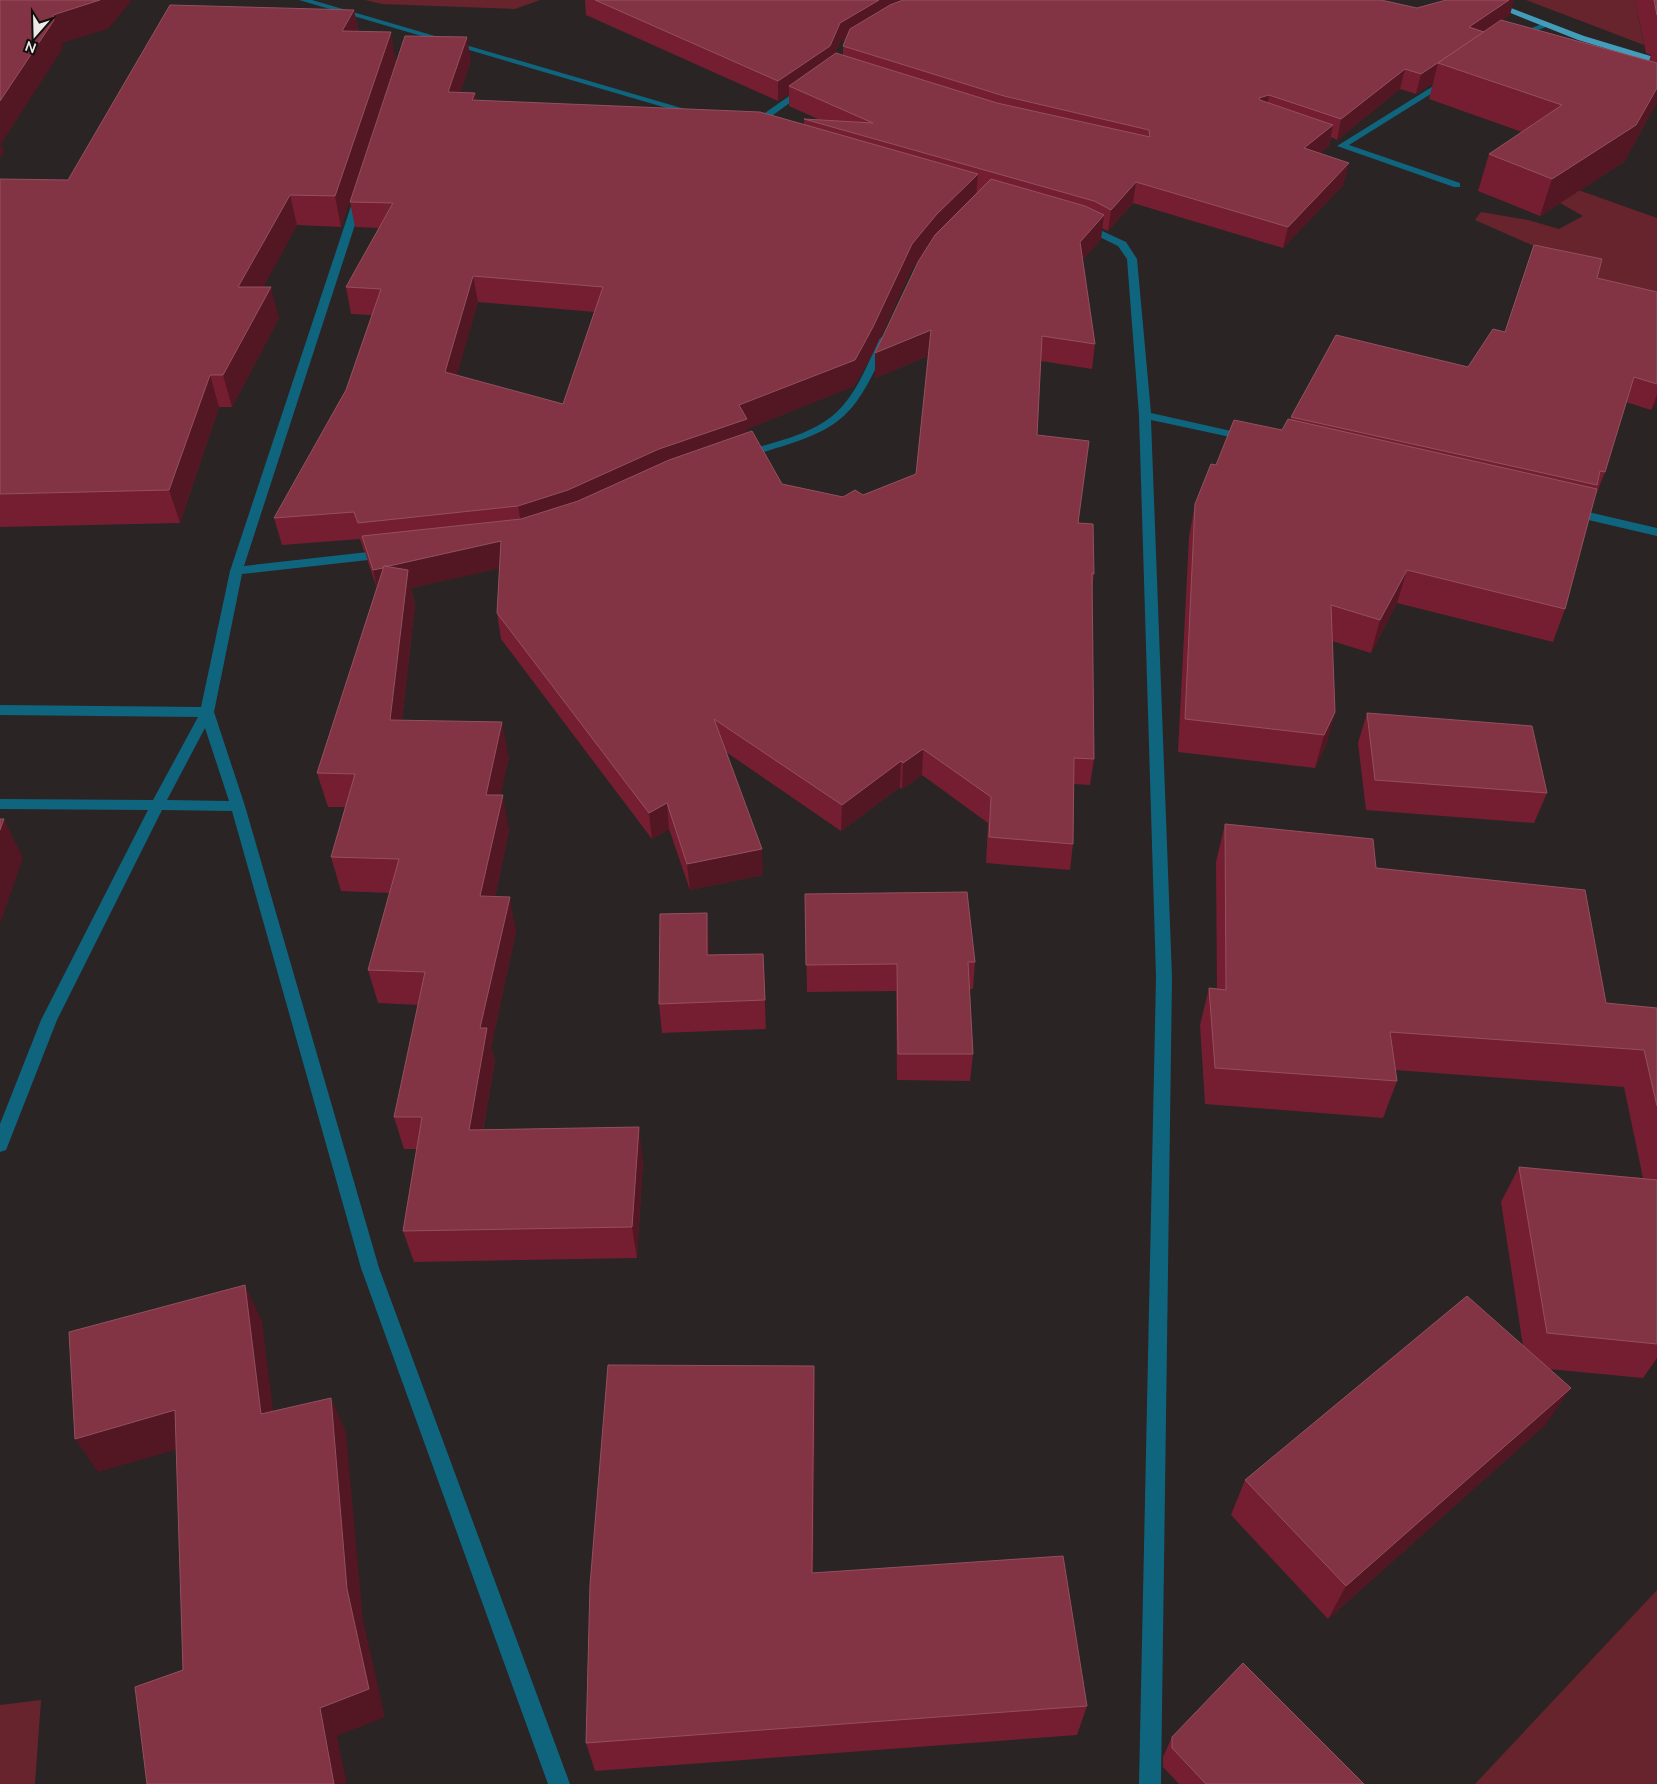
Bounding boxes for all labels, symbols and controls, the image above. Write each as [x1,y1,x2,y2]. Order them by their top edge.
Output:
north arrow [10,10,60,60]
text: N [23,36,39,57]

